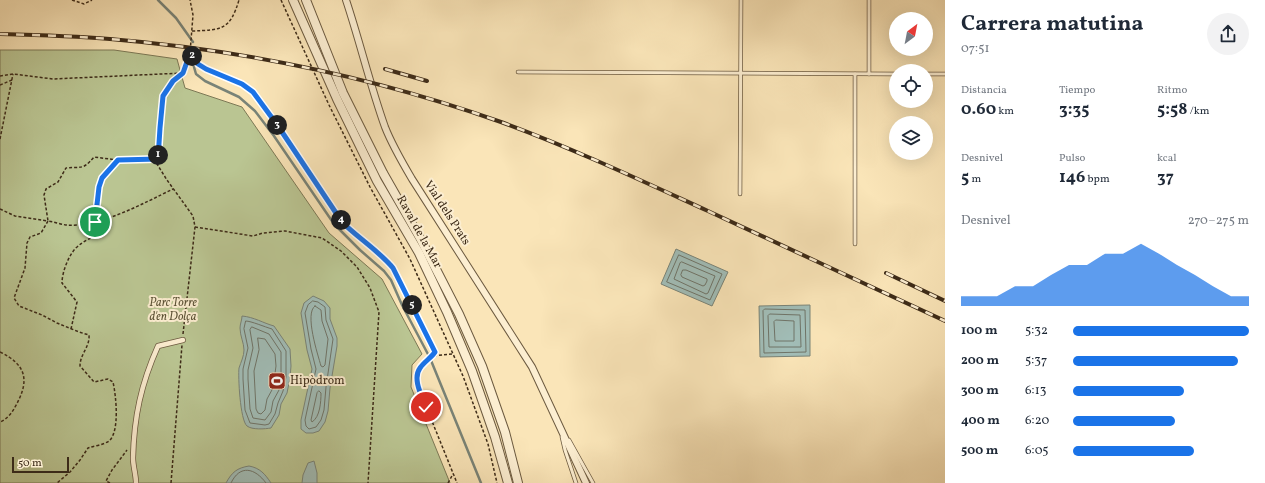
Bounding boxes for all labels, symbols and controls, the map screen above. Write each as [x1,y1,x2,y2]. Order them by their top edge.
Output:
text: Carrera matutina [961,9,1143,40]
north arrow [889,12,933,56]
map controls [889,12,933,160]
button: share [1207,13,1249,55]
text: 07:51 [961,40,989,58]
pin: 2 [182,46,202,66]
text: 2 [189,48,195,63]
button: locate [889,64,933,108]
text: Distancia [961,83,1007,98]
text: Tiempo [1059,83,1095,98]
text: Ritmo [1157,83,1187,98]
text: 0.60 [961,98,996,121]
text: 3:35 [1059,98,1089,121]
text: 5:58 [1157,98,1187,121]
text: km [996,104,1014,119]
text: /km [1187,104,1209,119]
pin: 3 [267,115,287,135]
button: layers [889,116,933,160]
text: 3 [274,117,280,132]
pin: 1 [148,145,168,165]
text: 1 [156,147,160,162]
text: Desnivel [961,151,1003,166]
text: Pulso [1059,151,1085,166]
text: kcal [1157,151,1177,166]
text: 5 [961,166,969,189]
text: 146 [1059,166,1085,189]
text: 37 [1157,166,1174,189]
text: m [969,172,981,187]
text: bpm [1085,172,1110,187]
street label: Vial dels Prats [420,178,474,248]
street label: Raval de la Mar [392,193,446,271]
pin [78,205,112,239]
pin: 4 [331,210,351,230]
icon: arrive [84,211,106,233]
text: 4 [338,212,344,227]
text: Desnivel [961,212,1011,230]
text: 270–275 m [1188,212,1249,230]
park label: Parc Torre d'en Dolça [149,295,197,325]
pin: 5 [402,295,422,315]
text: 5 [409,297,415,312]
text: 100 m [961,322,998,340]
text: 5:32 [1025,322,1048,340]
text: 200 m [961,352,999,370]
text: 5:37 [1025,352,1047,370]
sports icon: Hipòdrom [267,371,287,391]
place label: Hipòdrom [290,373,345,389]
text: 300 m [961,382,999,400]
text: 6:13 [1025,382,1046,400]
pin [409,390,443,424]
icon: check [415,396,437,418]
text: 400 m [961,412,1000,430]
text: 6:20 [1025,412,1049,430]
text: 500 m [961,442,998,460]
text: 6:05 [1025,442,1049,460]
scale bar [12,455,69,474]
text: 50 m [18,456,42,471]

